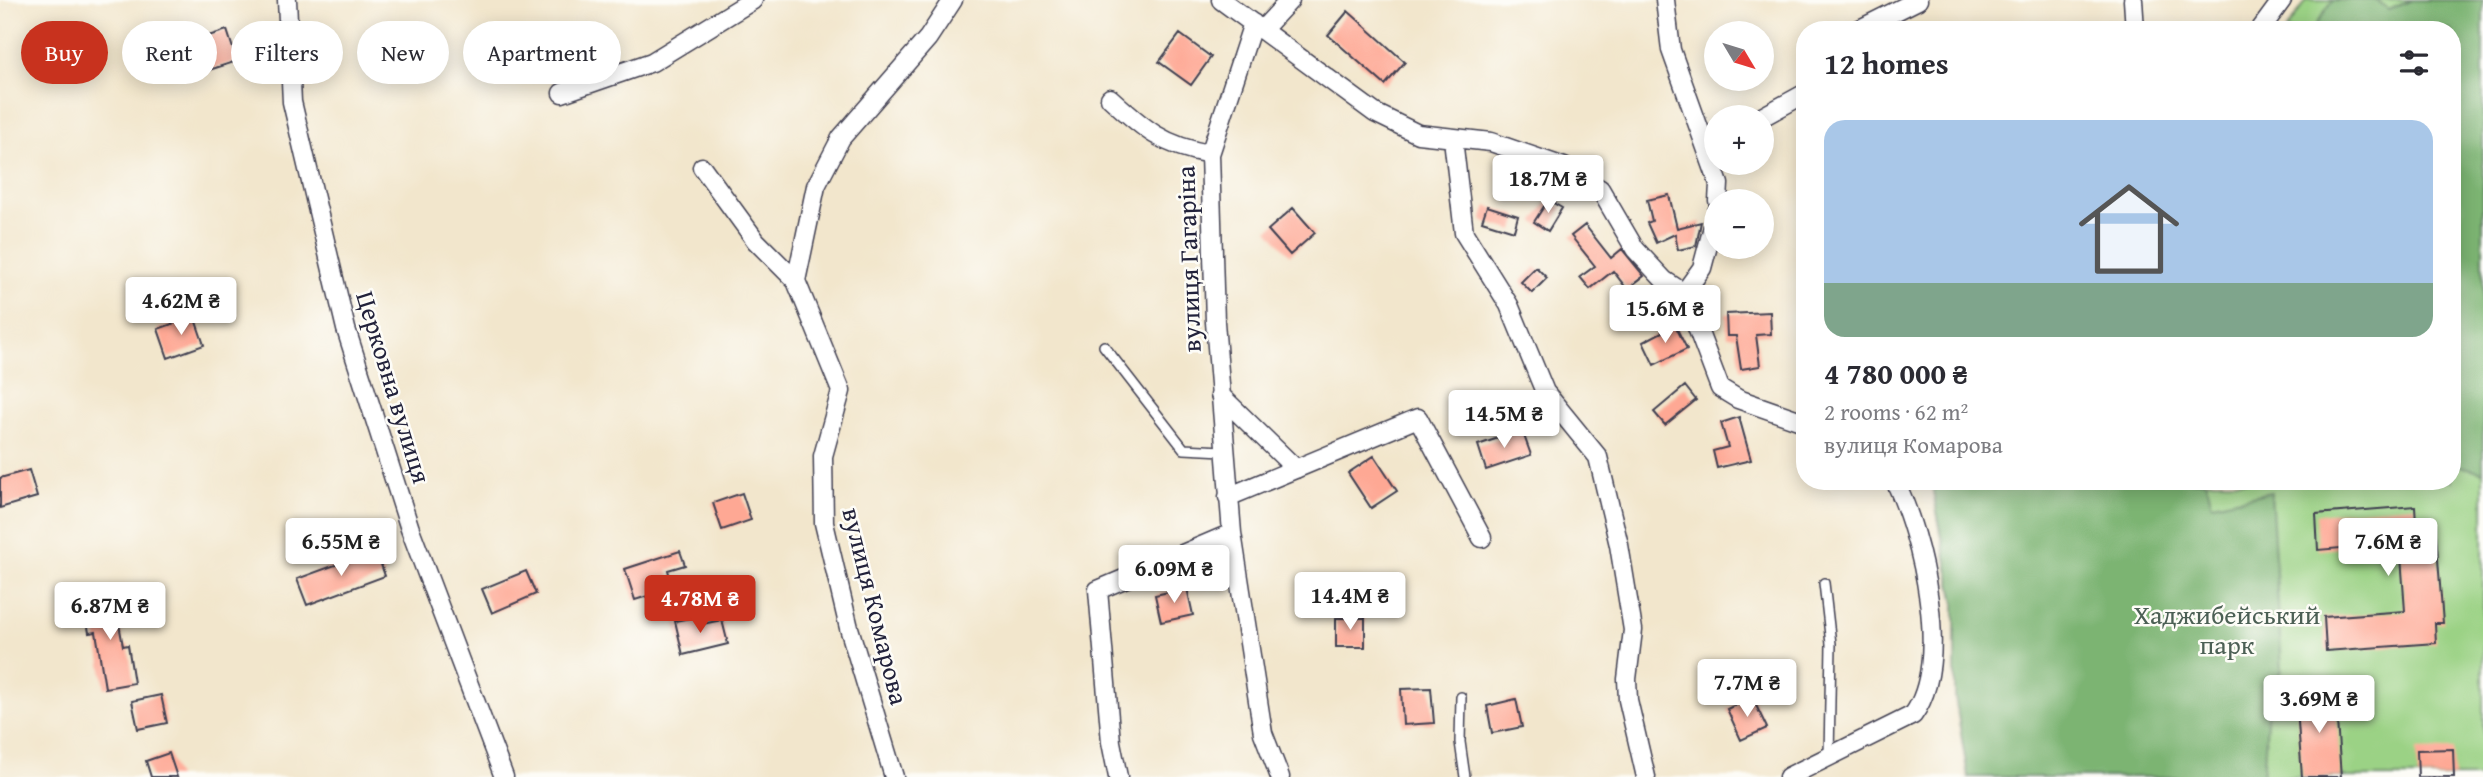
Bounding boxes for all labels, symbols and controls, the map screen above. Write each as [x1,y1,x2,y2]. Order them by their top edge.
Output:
chip: Buy [21,21,108,84]
chip: Rent [122,21,217,84]
chip: Filters [231,21,343,84]
chip: New [357,21,449,84]
chip: Apartment [463,21,621,84]
north arrow [1704,21,1774,91]
map controls [1704,21,1774,259]
text: 12 homes [1824,41,1949,85]
icon: filters [2395,44,2433,82]
button: + [1704,105,1774,175]
pin: 18.7M ₴ [1483,156,1613,215]
text: 18.7M ₴ [1508,161,1588,194]
street label: вулиця Гагаріна [1165,165,1211,353]
icon: home [2066,166,2192,292]
button: − [1704,189,1774,259]
pin: 4.62M ₴ [116,278,246,337]
text: 4.62M ₴ [141,283,221,316]
street label: Церковна вулиця [346,286,442,488]
pin: 15.6M ₴ [1600,286,1730,345]
text: 15.6M ₴ [1625,291,1705,324]
text: 4 780 000 ₴ [1824,351,1968,395]
pin: 14.5M ₴ [1439,391,1569,450]
text: 2 rooms · 62 m² [1824,395,1968,428]
text: 14.5M ₴ [1464,396,1544,429]
text: вулиця Комарова [1824,428,2003,461]
street label: вулиця Комарова [833,503,919,709]
pin: 6.55M ₴ [276,518,406,578]
pin: 7.6M ₴ [2331,518,2445,578]
text: 6.55M ₴ [301,524,381,557]
text: 7.6M ₴ [2354,524,2422,557]
pin: 6.09M ₴ [1109,546,1239,605]
text: 6.09M ₴ [1134,551,1214,584]
pin: 14.4M ₴ [1285,572,1415,632]
pin: 4.78M ₴ [635,576,765,635]
text: 14.4M ₴ [1310,578,1390,611]
text: 4.78M ₴ [660,581,740,614]
pin: 6.87M ₴ [45,582,175,642]
text: 6.87M ₴ [70,588,150,621]
park label: Хаджибейський парк [2134,595,2320,664]
pin: 7.7M ₴ [1690,660,1804,719]
text: 7.7M ₴ [1713,665,1781,698]
pin: 3.69M ₴ [2254,676,2384,735]
text: 3.69M ₴ [2279,681,2359,714]

